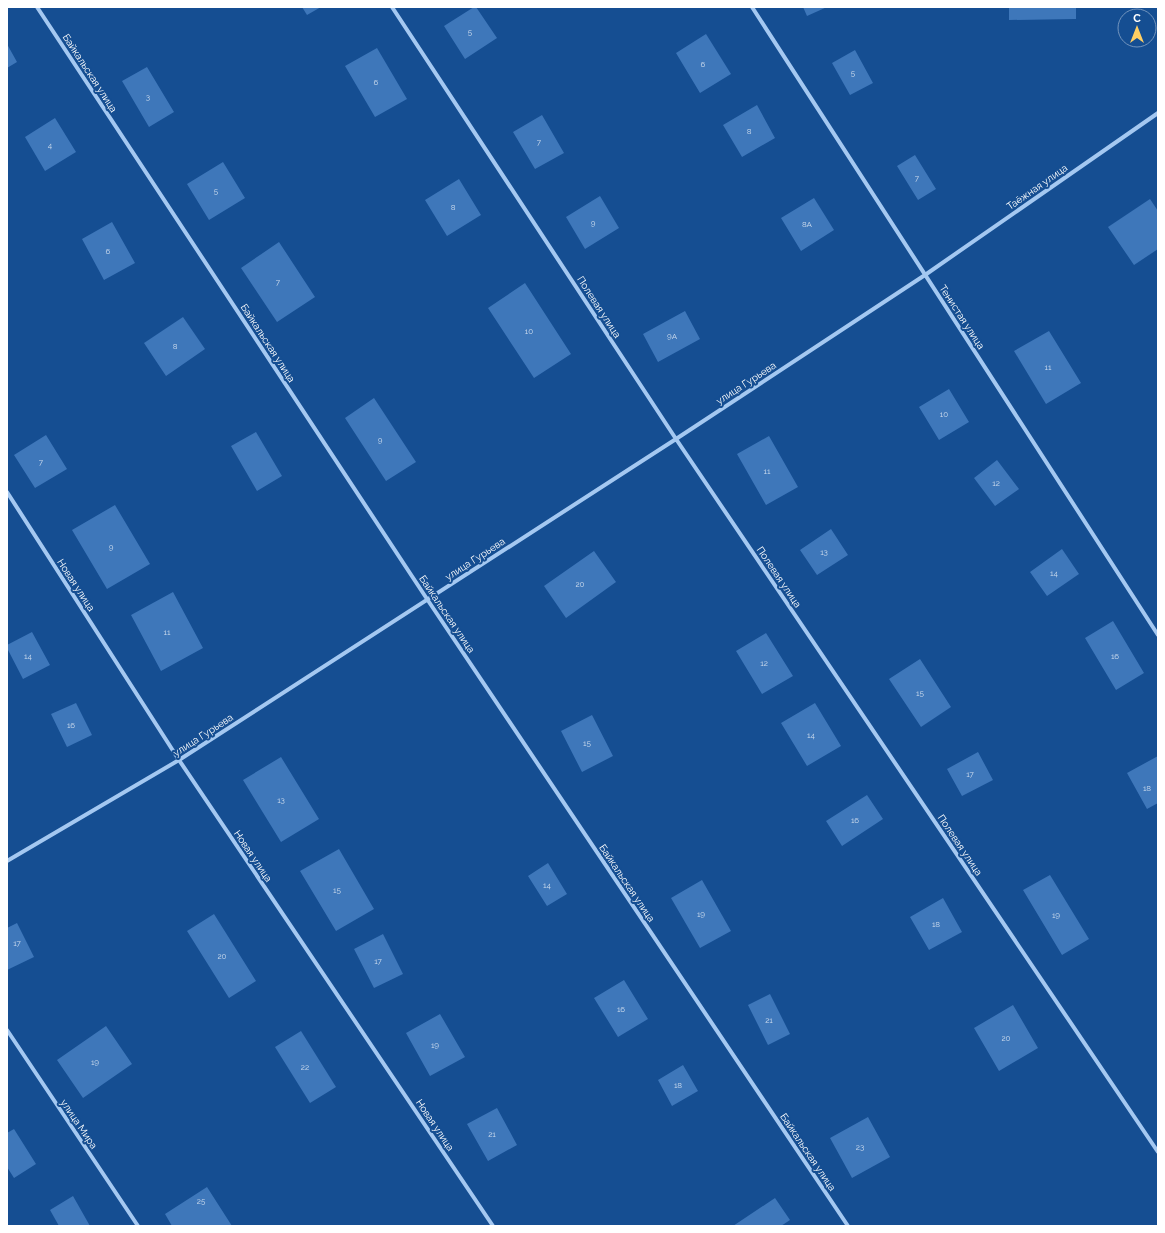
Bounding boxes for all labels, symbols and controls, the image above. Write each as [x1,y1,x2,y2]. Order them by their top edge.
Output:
north arrow [1117,8,1157,48]
text: С [1133,12,1141,25]
house number: 5 [468,27,473,37]
street label: Байкальская улица [61,32,119,114]
house number: 6 [701,59,706,69]
house number: 5 [851,68,856,78]
house number: 6 [374,77,379,87]
house number: 3 [146,92,150,102]
house number: 8 [747,126,752,136]
house number: 7 [537,137,542,147]
house number: 4 [48,140,53,150]
street label: Таёжная улица [1005,162,1069,212]
house number: 7 [915,173,920,183]
house number: 5 [214,186,219,196]
house number: 8 [451,202,456,212]
house number: 9 [591,218,596,228]
house number: 8А [802,219,813,229]
house number: 6 [106,246,111,256]
street label: Полевая улица [575,274,623,340]
house number: 7 [276,277,281,287]
street label: Тенистая улица [937,283,987,351]
street label: Байкальская улица [239,302,297,384]
house number: 10 [525,326,533,336]
house number: 9А [667,331,678,341]
house number: 8 [173,341,178,351]
street label: улица Гурьева [714,360,778,406]
house number: 11 [1045,362,1052,372]
house number: 10 [940,409,948,419]
house number: 9 [378,435,383,445]
house number: 7 [39,457,44,467]
house number: 11 [764,466,771,476]
house number: 12 [992,478,1000,488]
street label: улица Гурьева [443,536,507,582]
house number: 9 [109,542,114,552]
street label: Полевая улица [755,544,803,610]
house number: 13 [820,547,828,557]
street label: Новая улица [55,557,97,613]
house number: 14 [1050,568,1059,578]
street label: Байкальская улица [417,573,477,655]
house number: 20 [575,579,585,589]
house number: 11 [164,627,171,637]
house number: 14 [24,651,33,661]
house number: 16 [1111,651,1119,661]
house number: 12 [760,658,768,668]
house number: 15 [916,688,925,698]
street label: улица Гурьева [171,712,235,758]
house number: 16 [67,720,75,730]
house number: 14 [807,730,816,740]
house number: 15 [583,738,592,748]
house number: 17 [966,769,975,779]
house number: 18 [1143,783,1151,793]
house number: 13 [277,795,285,805]
street label: Полевая улица [936,812,984,878]
house number: 16 [851,815,859,825]
street label: Новая улица [232,828,274,884]
street label: Байкальская улица [597,842,657,924]
house number: 14 [543,880,552,890]
house number: 15 [333,885,342,895]
house number: 19 [697,909,705,919]
house number: 19 [1052,910,1060,920]
house number: 18 [932,919,940,929]
house number: 17 [13,938,22,948]
house number: 20 [217,951,227,961]
house number: 17 [374,956,383,966]
house number: 16 [617,1004,625,1014]
house number: 21 [765,1015,773,1025]
house number: 20 [1001,1033,1011,1043]
house number: 19 [431,1040,439,1050]
house number: 19 [91,1057,99,1067]
house number: 22 [301,1062,309,1072]
house number: 18 [674,1080,682,1090]
street label: улица Мира [58,1097,100,1151]
street label: Новая улица [414,1097,456,1153]
street label: Байкальская улица [778,1111,838,1193]
house number: 21 [488,1129,496,1139]
house number: 23 [856,1142,864,1152]
house number: 25 [197,1196,206,1206]

